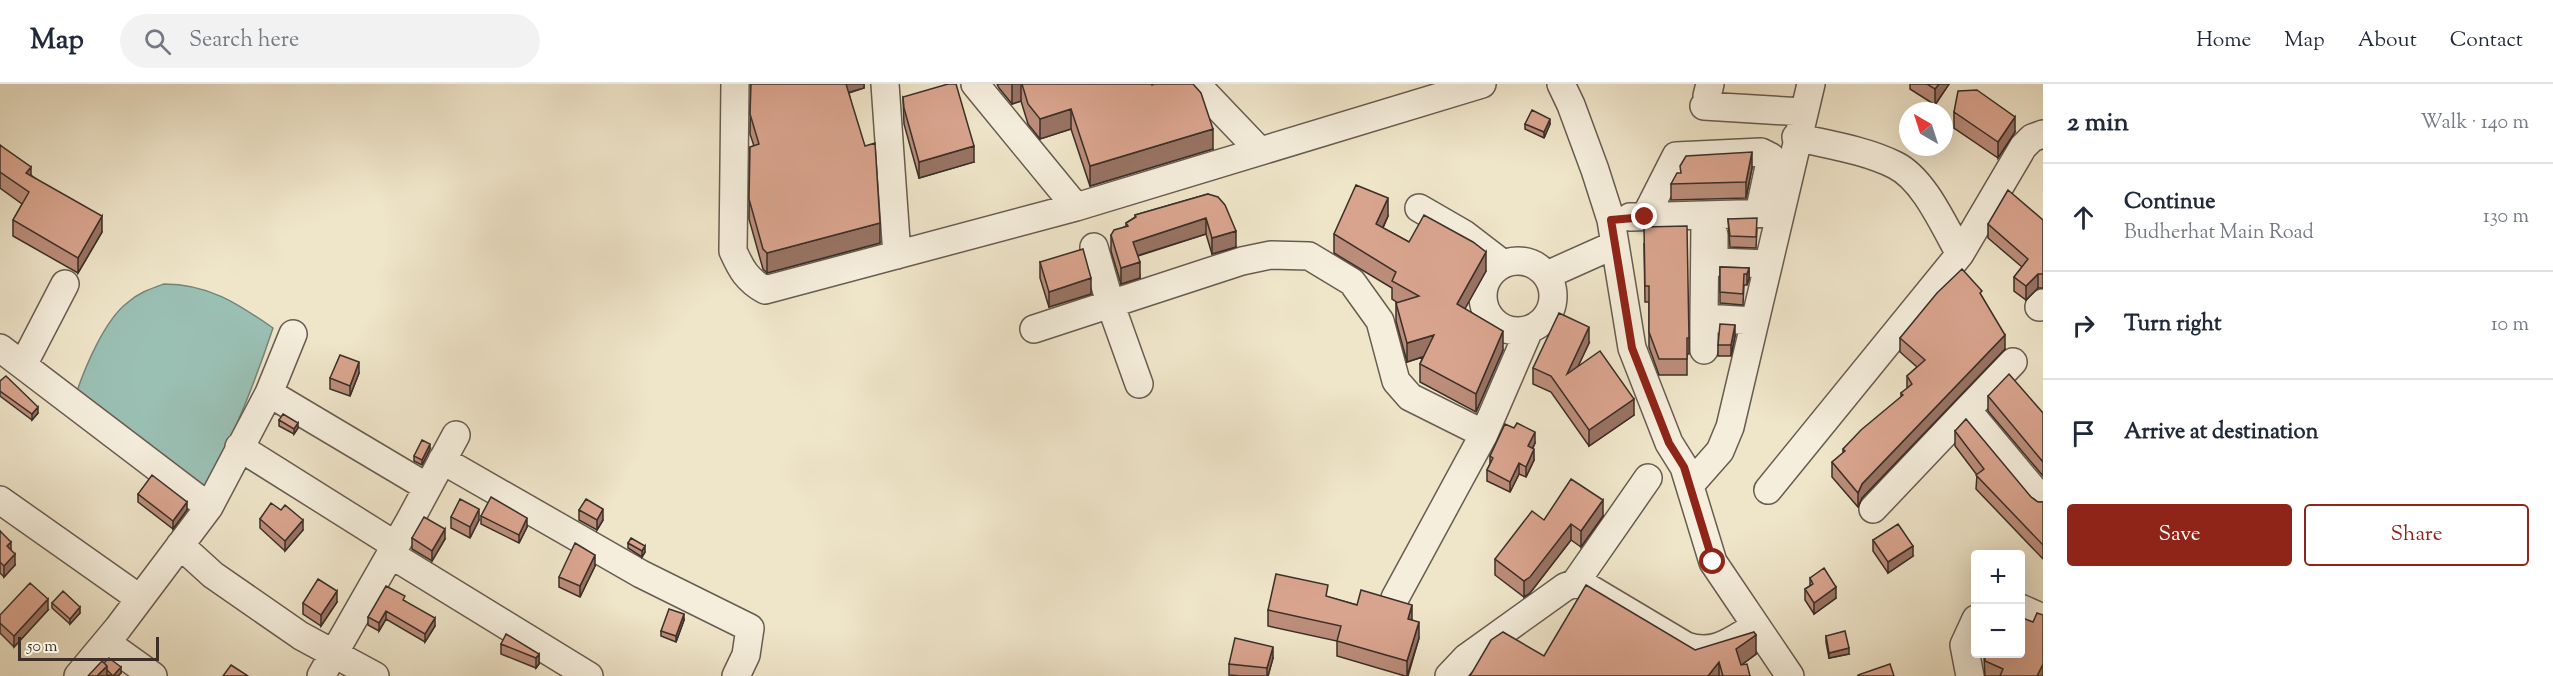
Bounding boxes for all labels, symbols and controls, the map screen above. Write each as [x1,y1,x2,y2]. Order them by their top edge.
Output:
search box [120,14,540,68]
text: Map [30,21,84,61]
icon: search [141,25,174,58]
text: Search here [189,25,299,57]
text: Home [2196,26,2251,56]
text: Map [2284,26,2325,56]
text: About [2358,26,2417,56]
text: Contact [2450,26,2523,56]
north arrow [1899,102,1953,156]
text: 2 min [2067,105,2129,142]
text: Walk · 140 m [2420,109,2529,138]
text: Continue [2124,187,2215,219]
icon: ahead [2067,201,2100,234]
route end [1631,203,1657,229]
text: 130 m [2483,203,2529,232]
text: Budherhat Main Road [2124,219,2314,248]
icon: right [2067,309,2100,342]
text: Turn right [2124,309,2221,341]
text: 10 m [2491,311,2529,340]
icon: arrive [2067,417,2100,450]
text: Arrive at destination [2124,417,2319,449]
button: Save [2067,504,2292,566]
button: Share [2304,504,2529,566]
route start [1699,548,1725,574]
map controls [1971,550,2025,658]
button: + [1971,550,2025,604]
button: − [1971,604,2025,658]
scale bar [18,634,159,662]
text: 50 m [27,636,58,659]

